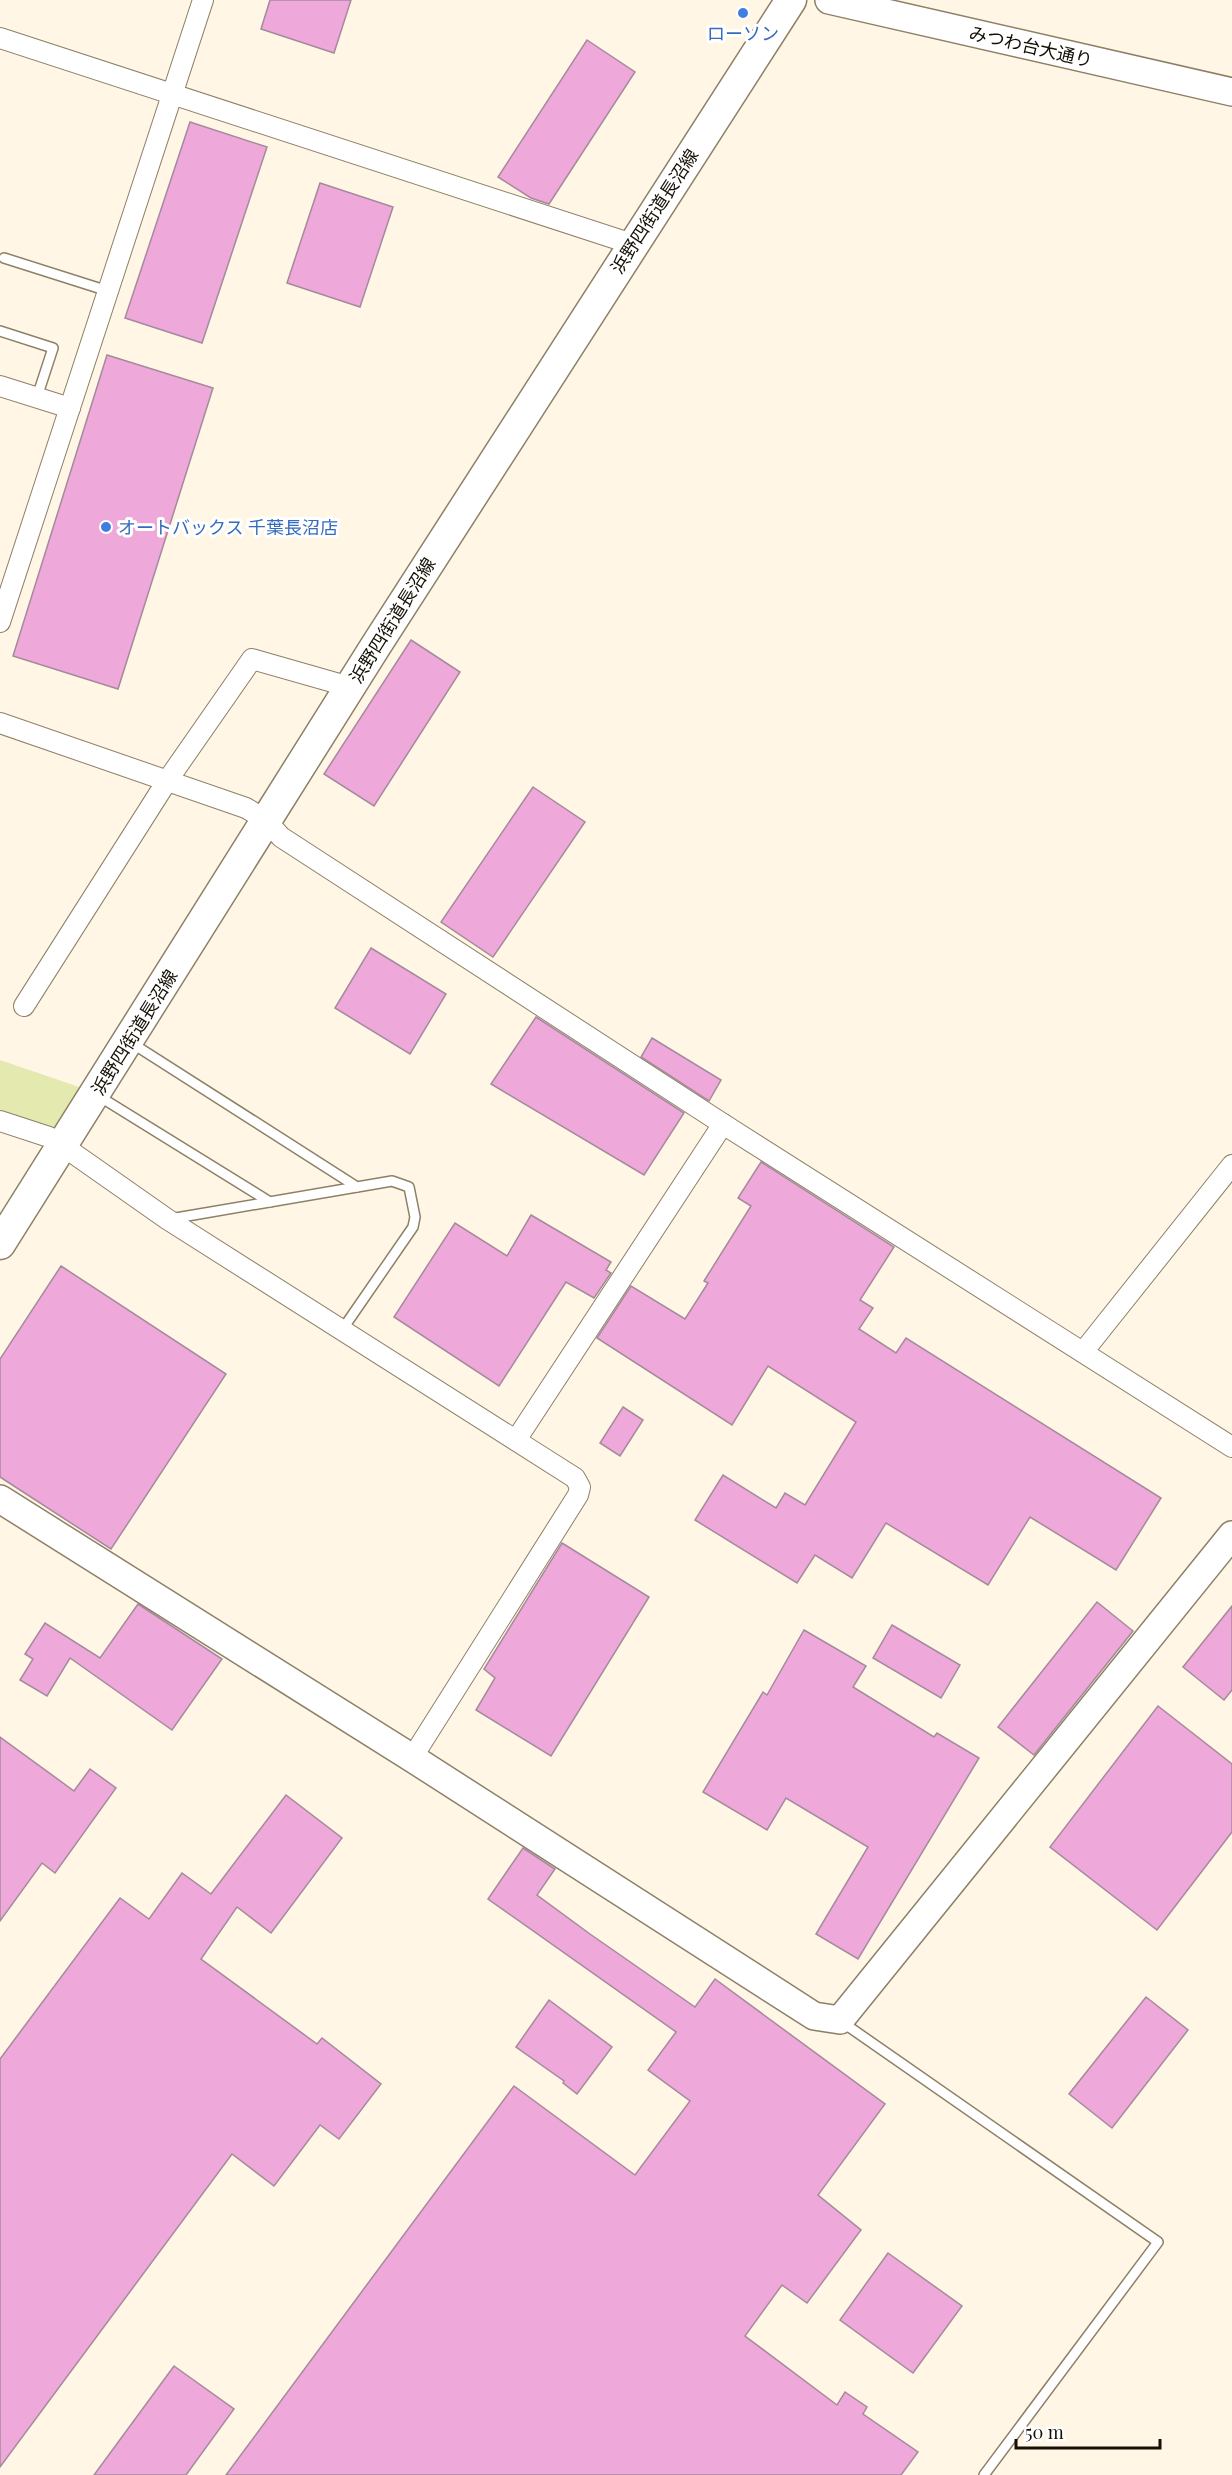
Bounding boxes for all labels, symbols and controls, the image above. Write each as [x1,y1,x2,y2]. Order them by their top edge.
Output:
marker: ローソン [736,6,750,20]
street label: みつわ台大通り [967,20,1095,72]
place label: ローソン [707,21,779,45]
street label: 浜野四街道長沼線 [605,144,703,278]
place label: オートバックス 千葉長沼店 [118,515,338,539]
marker: オートバックス 千葉長沼店 [99,520,113,534]
street label: 浜野四街道長沼線 [344,553,440,687]
street label: 浜野四街道長沼線 [86,965,182,1099]
scale bar [1016,2412,1160,2450]
text: 50 m [1025,2420,1064,2444]

